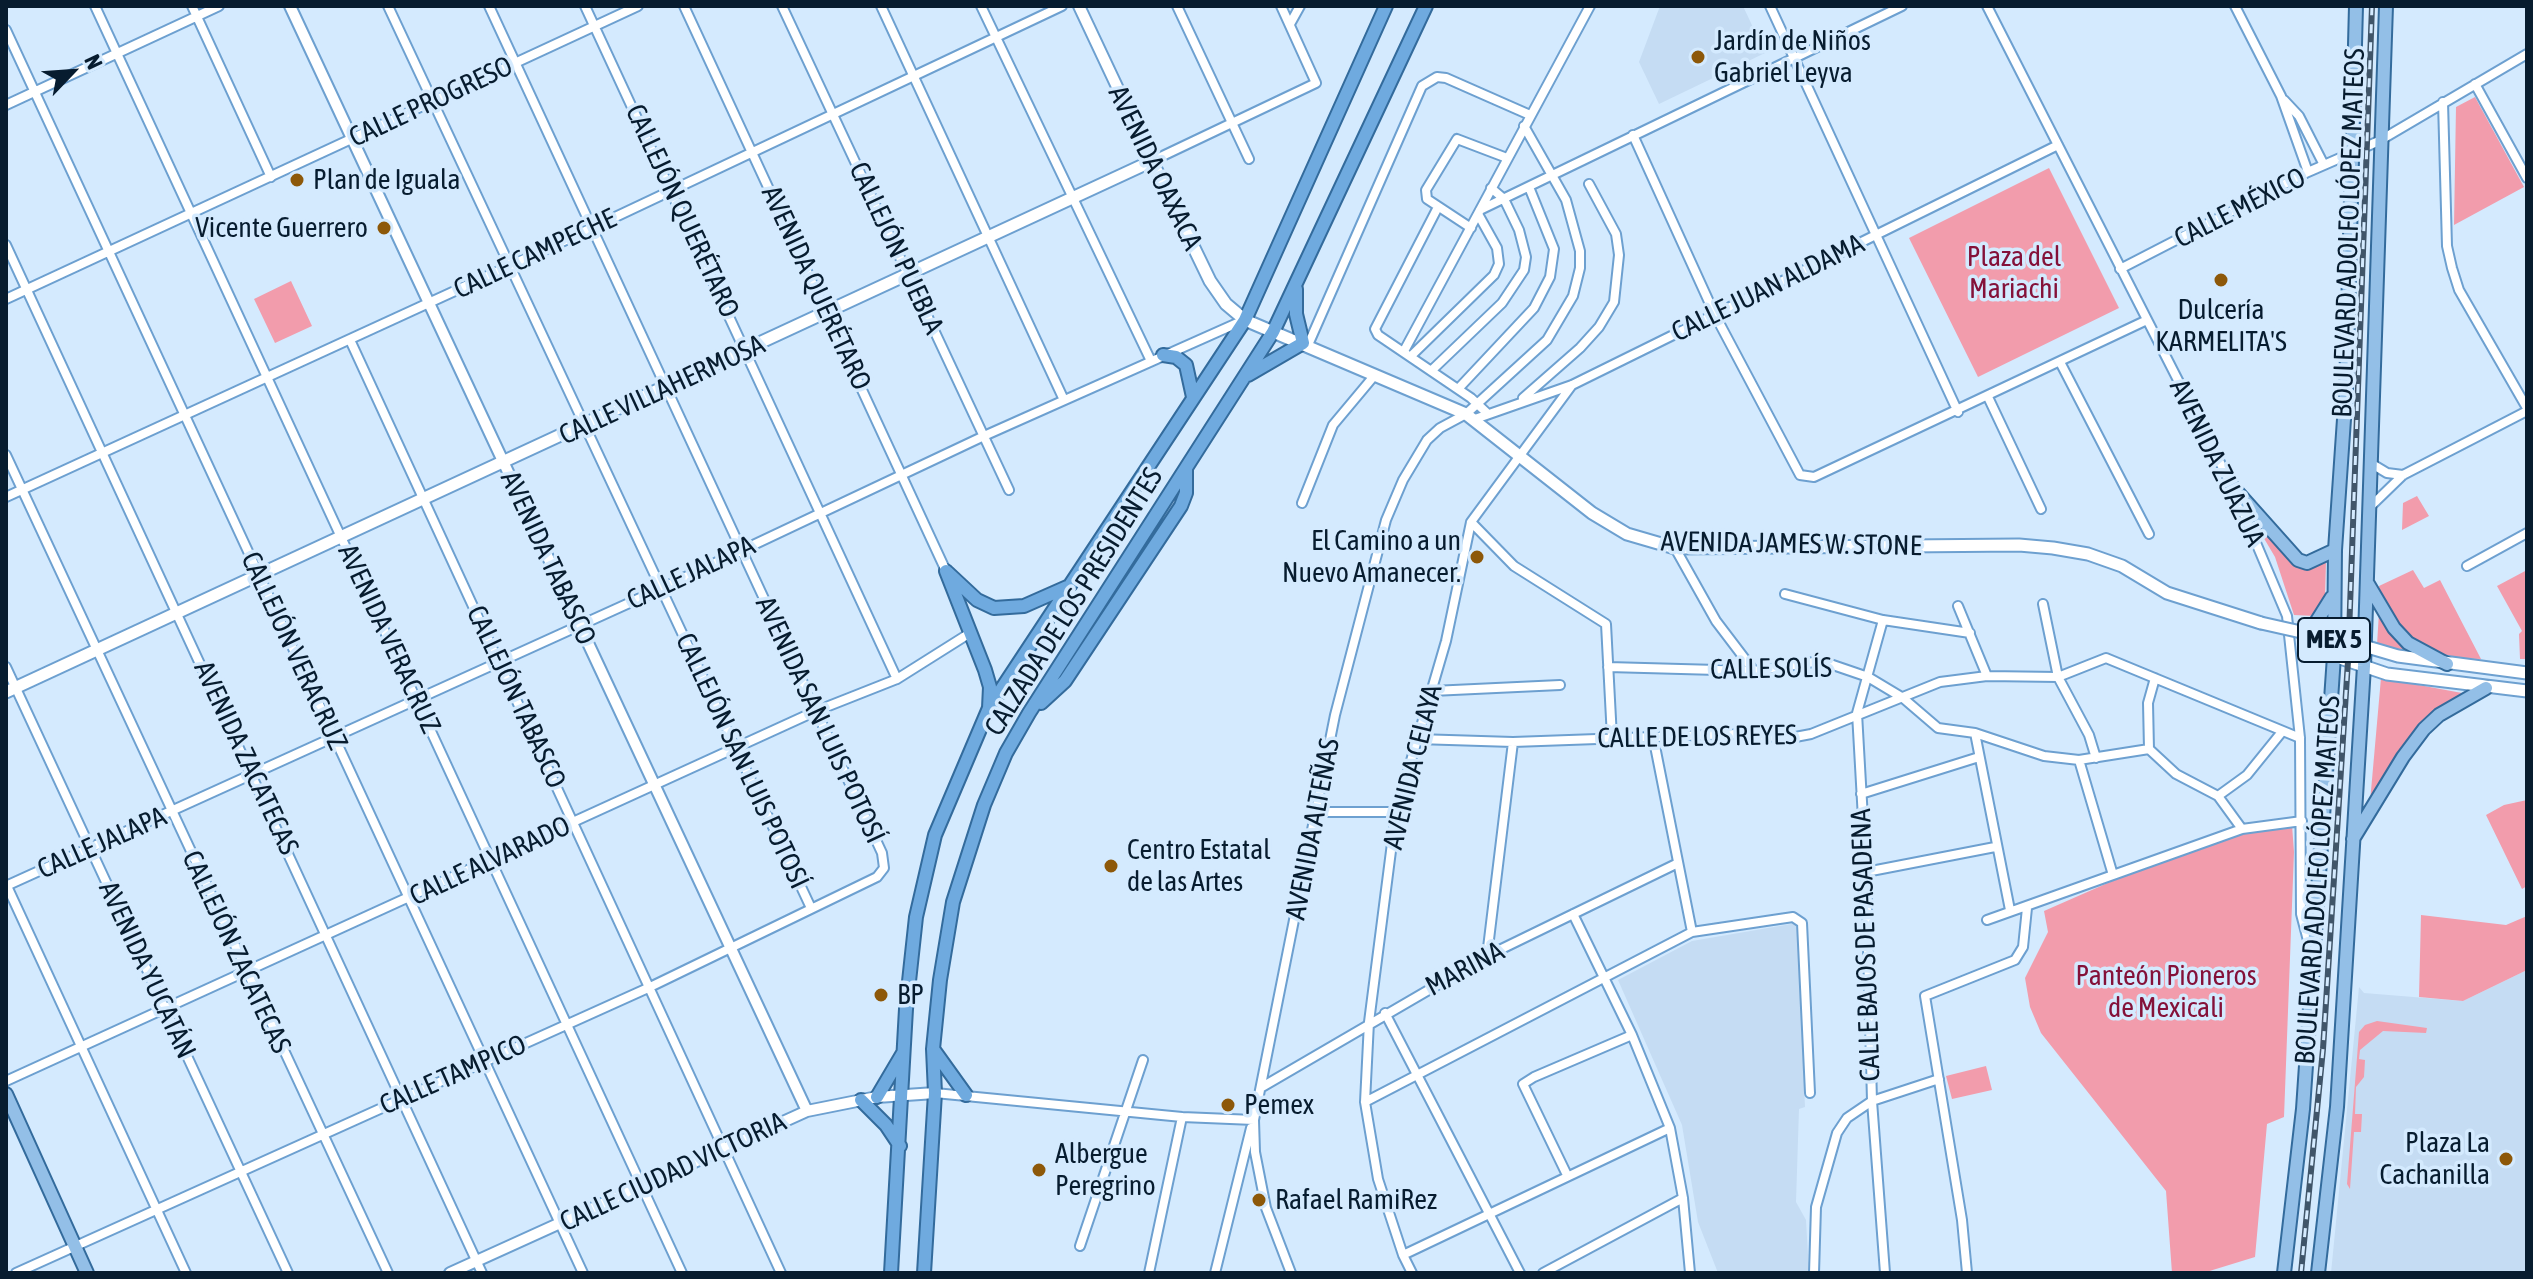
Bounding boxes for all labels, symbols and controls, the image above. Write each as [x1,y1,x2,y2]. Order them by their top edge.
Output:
place label: Jardín de Niños Gabriel Leyva [1714,24,1871,90]
north arrow [32,32,112,112]
marker: Jardín de Niños Gabriel Leyva [1689,48,1707,66]
street label: BOULEVARD ADOLFO LÓPEZ MATEOS [2326,48,2372,418]
street label: CALLE PROGRESO [344,49,518,155]
text: N [79,50,108,73]
street label: AVENIDA OAXACA [1101,80,1209,256]
street label: CALLEJÓN QUERÉTARO [618,99,746,323]
street label: CALLEJÓN PUEBLA [842,157,950,339]
street label: CALLE MÉXICO [2169,161,2311,255]
place label: Plan de Iguala [313,163,461,197]
marker: Plan de Iguala [288,171,306,189]
street label: AVENIDA QUERÉTARO [754,181,878,395]
street label: CALLE CAMPECHE [448,202,622,306]
place label: Vicente Guerrero [195,211,368,245]
marker: Vicente Guerrero [375,219,393,237]
street label: CALLE JUAN ALDAMA [1666,227,1870,349]
park label: Plaza del Mariachi [1967,240,2061,306]
marker: Dulcería KARMELITA'S [2212,271,2230,289]
place label: Dulcería KARMELITA'S [2155,293,2287,359]
street label: CALLE VILLAHERMOSA [554,328,770,452]
street label: AVENIDA ZUAZUA [2162,374,2272,552]
street label: CALZADA DE LOS PRESIDENTES [978,462,1170,742]
street label: AVENIDA TABASCO [493,466,603,650]
place label: El Camino a un Nuevo Amanecer. [1282,524,1461,590]
street label: AVENIDA JAMES W. STONE [1660,525,1922,563]
street label: CALLE JALAPA [622,529,760,617]
street label: AVENIDA VERACRUZ [330,539,448,739]
street label: CALLEJÓN VERACRUZ [233,547,355,755]
marker: El Camino a un Nuevo Amanecer. [1468,548,1486,566]
street label: AVENIDA SAN LUIS POTOSÍ [748,591,892,849]
street label: CALLEJÓN TABASCO [459,600,573,794]
road number: MEX 5 [2298,618,2370,662]
street label: CALLEJÓN SAN LUIS POTOSÍ [668,628,816,894]
street label: CALLE SOLÍS [1710,651,1832,687]
street label: AVENIDA ZACATECAS [186,656,306,860]
street label: AVENIDA CELAYA [1376,681,1450,853]
street label: BOULEVARD ADOLFO LÓPEZ MATEOS [2288,694,2348,1066]
street label: CALLE DE LOS REYES [1597,718,1797,756]
street label: AVENIDA ALTEÑAS [1279,736,1347,922]
street label: CALLE JALAPA [32,800,172,886]
street label: CALLE BAJOS DE PASADENA [1844,808,1888,1082]
street label: CALLE ALVARADO [404,809,576,913]
place label: Centro Estatal de las Artes [1127,833,1271,899]
street label: CALLEJÓN ZACATECAS [174,845,298,1059]
marker: Centro Estatal de las Artes [1102,857,1120,875]
street label: AVENIDA YUCATÁN [91,876,203,1064]
street label: MARINA [1420,934,1510,1004]
park label: Panteón Pioneros de Mexicali [2075,959,2257,1025]
place label: BP [897,978,924,1012]
marker: BP [872,986,890,1004]
street label: CALLE TAMPICO [375,1028,531,1122]
place label: Pemex [1244,1088,1314,1122]
marker: Pemex [1219,1096,1237,1114]
street label: CALLE CIUDAD VICTORIA [555,1105,791,1239]
place label: Plaza La Cachanilla [2380,1126,2490,1192]
place label: Albergue Peregrino [1055,1137,1156,1203]
marker: Plaza La Cachanilla [2497,1150,2515,1168]
marker: Albergue Peregrino [1030,1161,1048,1179]
place label: Rafael RamiRez [1275,1183,1437,1217]
marker: Rafael RamiRez [1250,1191,1268,1209]

